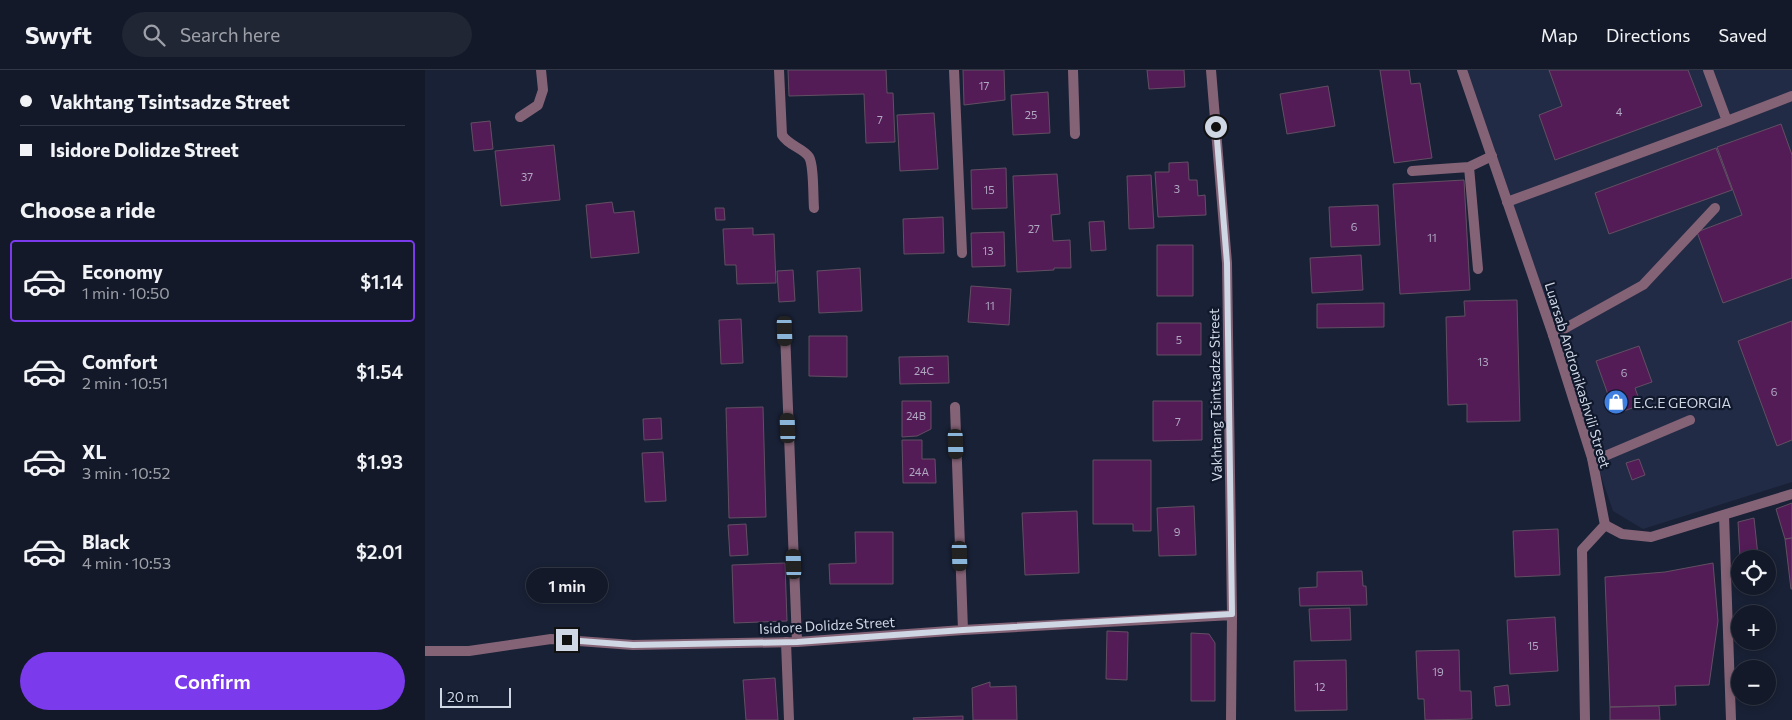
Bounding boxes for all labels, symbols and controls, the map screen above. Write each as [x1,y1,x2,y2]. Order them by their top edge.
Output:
search box [122,12,472,57]
text: Swyft [25,20,92,49]
icon: search [140,21,168,49]
text: Search here [180,23,280,46]
text: Map [1541,24,1578,46]
text: Directions [1606,24,1690,46]
text: Saved [1718,24,1767,46]
house number: 17 [979,79,989,92]
text: Vakhtang Tsintsadze Street [50,90,290,113]
house number: 4 [1616,105,1623,118]
house number: 25 [1025,108,1037,121]
house number: 7 [877,113,883,126]
route start [1205,116,1227,138]
text: Isidore Dolidze Street [50,138,239,161]
house number: 37 [521,170,533,183]
house number: 3 [1174,182,1180,195]
house number: 15 [983,183,995,196]
text: Choose a ride [20,196,155,223]
house number: 6 [1351,220,1358,233]
house number: 27 [1028,222,1040,235]
house number: 11 [1427,231,1437,244]
house number: 13 [983,244,993,257]
icon: car [22,259,67,304]
text: Economy [82,260,163,283]
text: $1.14 [360,270,403,293]
street label: Luarsab Andronikashvili Street [1542,280,1615,470]
text: 1 min · 10:50 [82,283,170,302]
house number: 11 [985,299,995,312]
street label: Vakhtang Tsintsadze Street [1205,308,1225,482]
car [776,316,793,346]
house number: 5 [1176,333,1182,346]
icon: car [22,349,67,394]
text: Comfort [82,350,158,373]
house number: 13 [1478,355,1488,368]
text: $1.54 [356,360,403,383]
house number: 24C [914,364,934,377]
house number: 6 [1621,366,1628,379]
text: 2 min · 10:51 [82,373,168,392]
house number: 6 [1771,385,1778,398]
shop icon: E.C.E GEORGIA [1603,389,1629,415]
place label: E.C.E GEORGIA [1633,394,1731,411]
house number: 24B [906,409,926,422]
car [779,413,796,443]
house number: 7 [1175,415,1181,428]
car [947,429,964,459]
icon: car [22,439,67,484]
text: XL [82,440,107,463]
text: $1.93 [357,450,403,473]
text: 3 min · 10:52 [82,463,170,482]
house number: 24A [909,465,929,478]
house number: 9 [1174,525,1181,538]
icon: car [22,529,67,574]
text: Black [82,530,130,553]
text: $2.01 [356,540,403,563]
car [951,541,968,571]
car [785,549,802,579]
map controls [1731,550,1776,705]
button: locate [1731,550,1776,595]
text: 4 min · 10:53 [82,553,171,572]
callout: 1 min [526,568,608,602]
text: 1 min [548,576,586,595]
button: + [1731,605,1776,650]
street label: Isidore Dolidze Street [759,613,896,637]
route end [556,629,578,651]
house number: 15 [1527,639,1539,652]
button: Confirm [20,652,405,710]
button: − [1731,660,1776,705]
house number: 19 [1432,665,1444,678]
house number: 12 [1315,680,1325,693]
scale bar [440,685,511,708]
text: 20 m [447,688,479,705]

